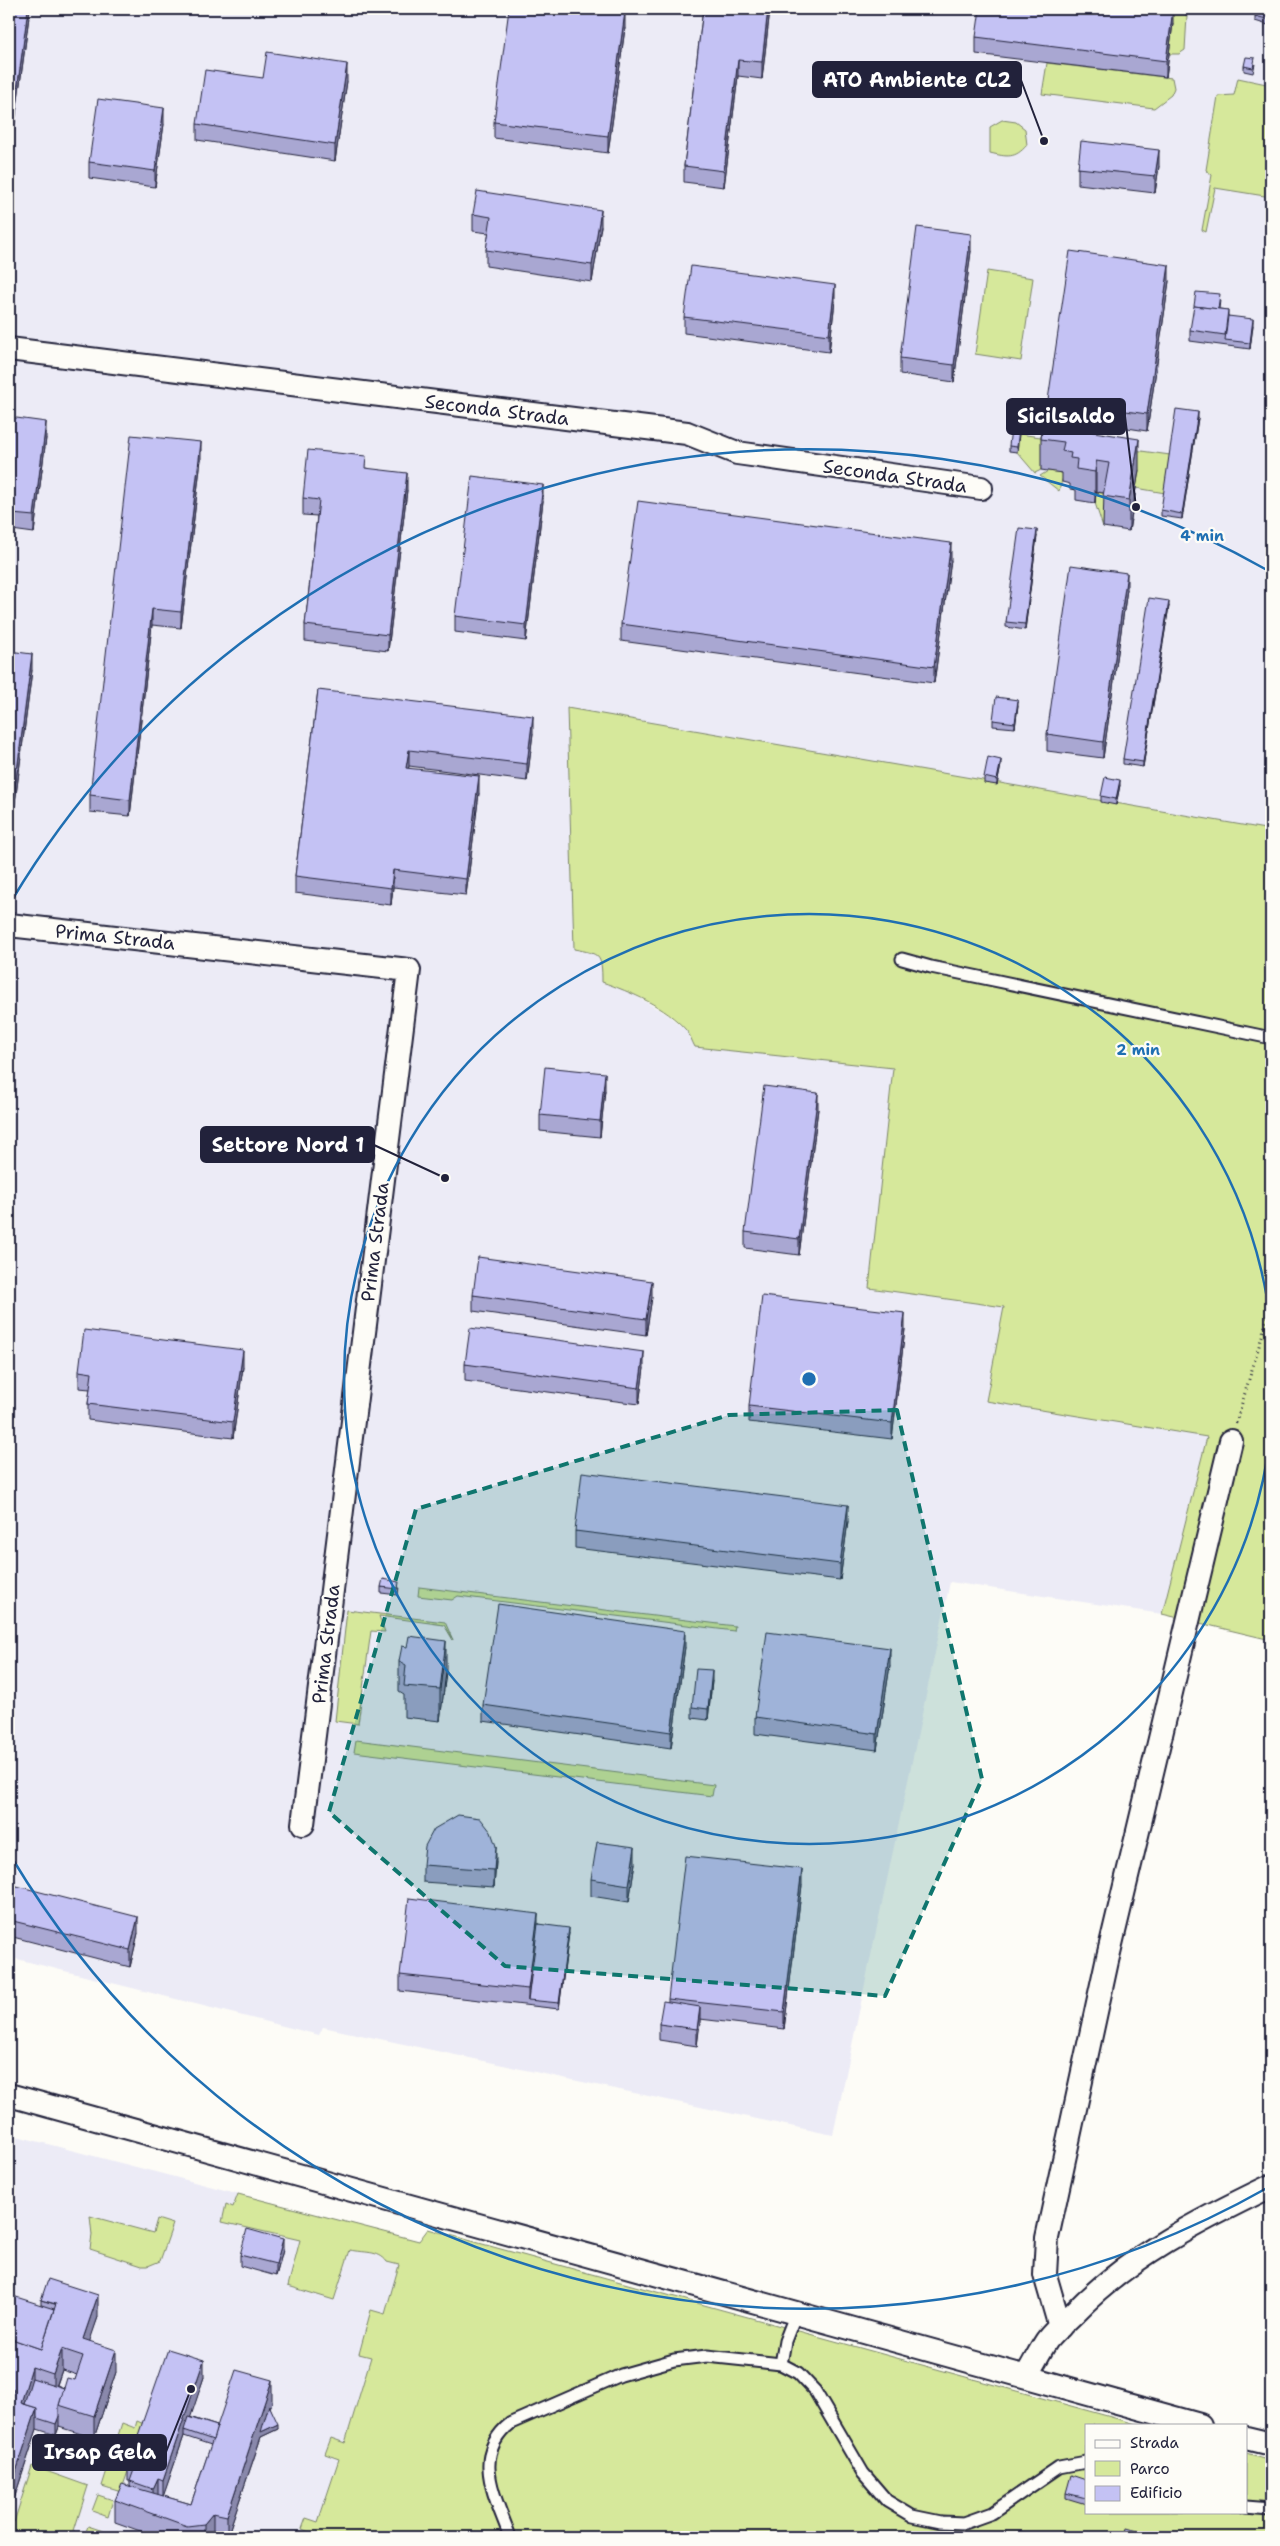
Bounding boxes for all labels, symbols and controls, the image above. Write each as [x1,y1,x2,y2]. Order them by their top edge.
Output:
callout: ATO Ambiente CL2 [813,62,1021,97]
text: ATO Ambiente CL2 [823,67,1011,93]
street label: Seconda Strada [423,389,571,431]
callout: Sicilsaldo [1007,399,1125,434]
text: Sicilsaldo [1017,403,1115,429]
street label: Seconda Strada [821,454,969,499]
text: 4 min [1180,526,1224,546]
street label: Prima Strada [54,918,176,956]
text: 2 min [1116,1040,1160,1060]
callout: Settore Nord 1 [201,1127,374,1162]
text: Settore Nord 1 [212,1132,364,1158]
street label: Prima Strada [355,1181,395,1303]
centre of rings [800,1370,818,1388]
street label: Prima Strada [306,1583,346,1705]
legend [1085,2424,1248,2514]
text: Strada [1130,2433,1179,2453]
callout: Irsap Gela [33,2435,166,2470]
text: Irsap Gela [44,2439,157,2465]
text: Parco [1130,2459,1170,2479]
text: Edificio [1130,2483,1182,2503]

